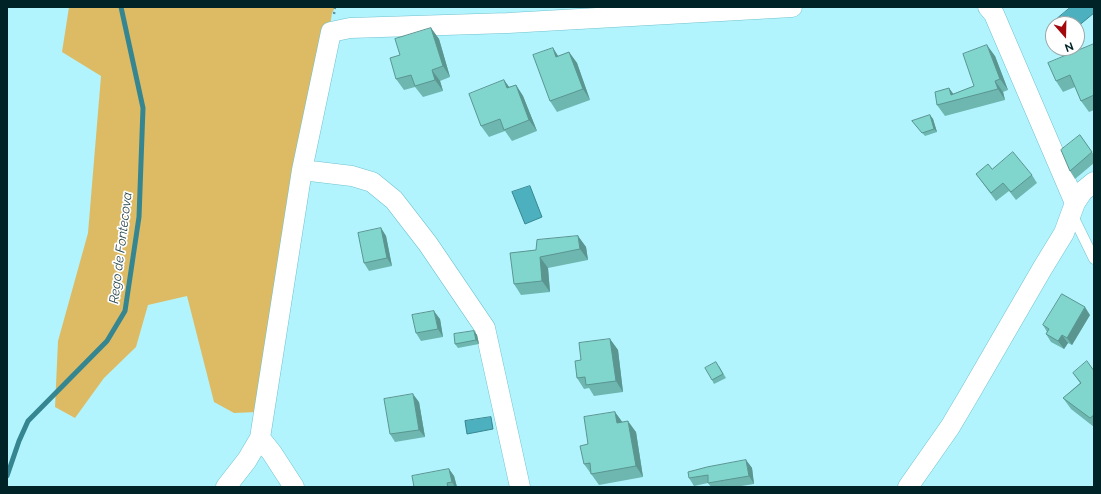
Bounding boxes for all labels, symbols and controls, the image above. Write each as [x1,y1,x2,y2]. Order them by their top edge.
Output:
north arrow [1045,16,1085,56]
text: N [1063,39,1075,54]
water label: Rego de Fontecova [106,191,136,305]

